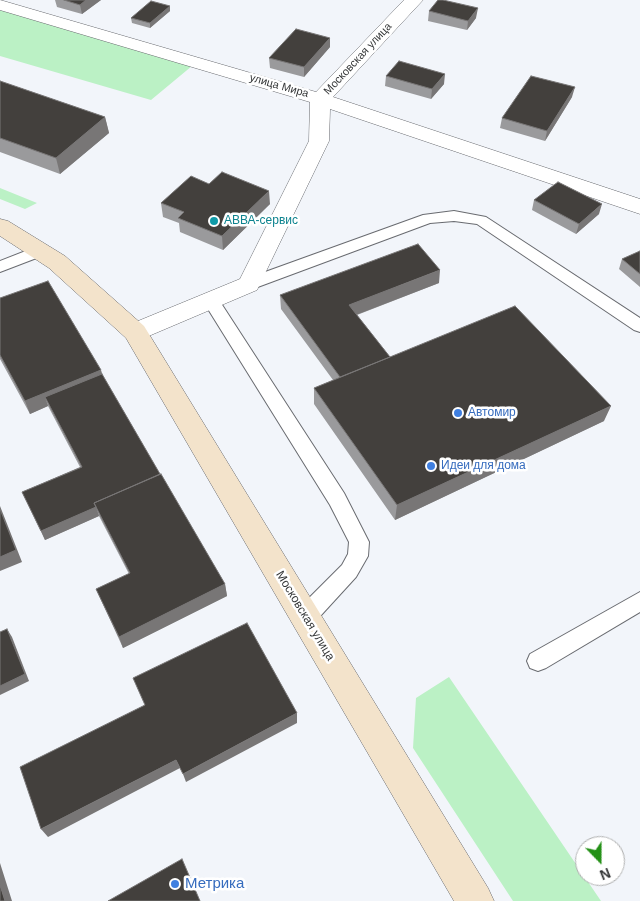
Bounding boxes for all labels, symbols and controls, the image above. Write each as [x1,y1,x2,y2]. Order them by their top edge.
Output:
street label: Московская улица [321,20,395,98]
street label: улица Мира [248,71,310,101]
place label: АВВА-сервис [224,214,298,228]
marker: АВВА-сервис [208,215,220,227]
place label: Автомир [468,406,516,420]
marker: Автомир [452,407,464,419]
place label: Идеи для дома [441,459,526,473]
marker: Идеи для дома [425,460,437,472]
street label: Московская улица [273,569,337,663]
north arrow [575,836,625,886]
text: N [598,865,613,883]
place label: Метрика [185,875,244,893]
marker: Метрика [169,878,181,890]

